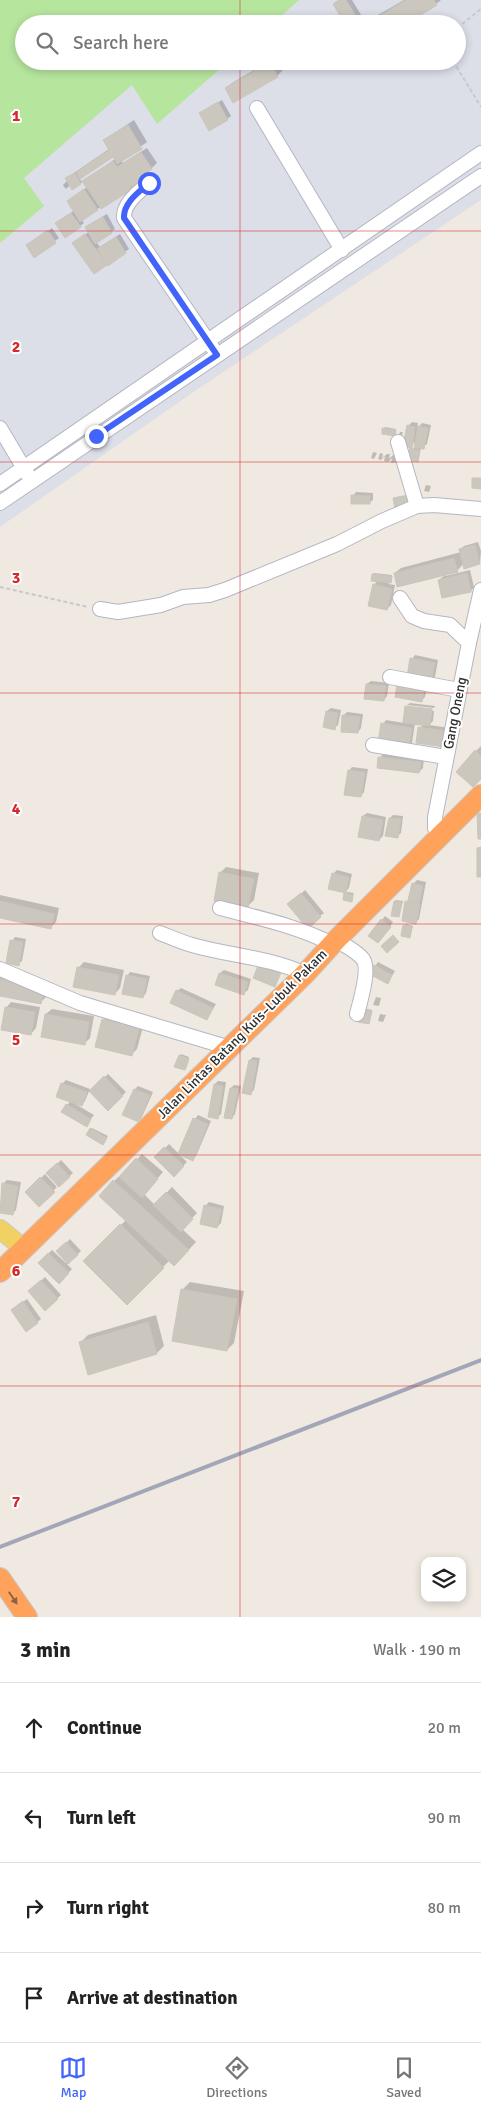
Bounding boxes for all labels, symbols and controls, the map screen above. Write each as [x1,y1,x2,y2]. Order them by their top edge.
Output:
search box [15,15,466,70]
icon: search [33,29,61,57]
text: Search here [73,31,169,55]
text: 1 [12,106,21,126]
route start [138,172,161,195]
text: 2 [12,337,20,357]
route end [85,425,108,448]
text: 3 [12,568,20,588]
street label: Gang Oneng [440,676,470,750]
text: 4 [12,799,21,819]
street label: Jalan Lintas Batang Kuis–Lubuk Pakam [154,946,330,1122]
text: 5 [12,1030,20,1050]
text: 6 [12,1261,21,1281]
text: 7 [12,1492,21,1512]
map controls [421,1557,466,1602]
button: layers [421,1557,466,1602]
one-way arrow [8,1591,18,1604]
text: 3 min [20,1637,71,1663]
text: Walk · 190 m [373,1640,461,1660]
icon: ahead [20,1714,48,1742]
text: Continue [67,1716,142,1740]
text: 20 m [427,1718,461,1738]
icon: left [20,1804,48,1832]
text: Turn left [67,1806,136,1830]
text: 90 m [427,1808,461,1828]
icon: right [20,1894,48,1922]
text: Turn right [67,1896,149,1920]
text: 80 m [427,1898,461,1918]
icon: arrive [20,1984,48,2012]
text: Arrive at destination [67,1986,238,2010]
tab: Map [59,2054,87,2101]
tab: Directions [206,2054,267,2101]
tab: Saved [386,2054,422,2101]

